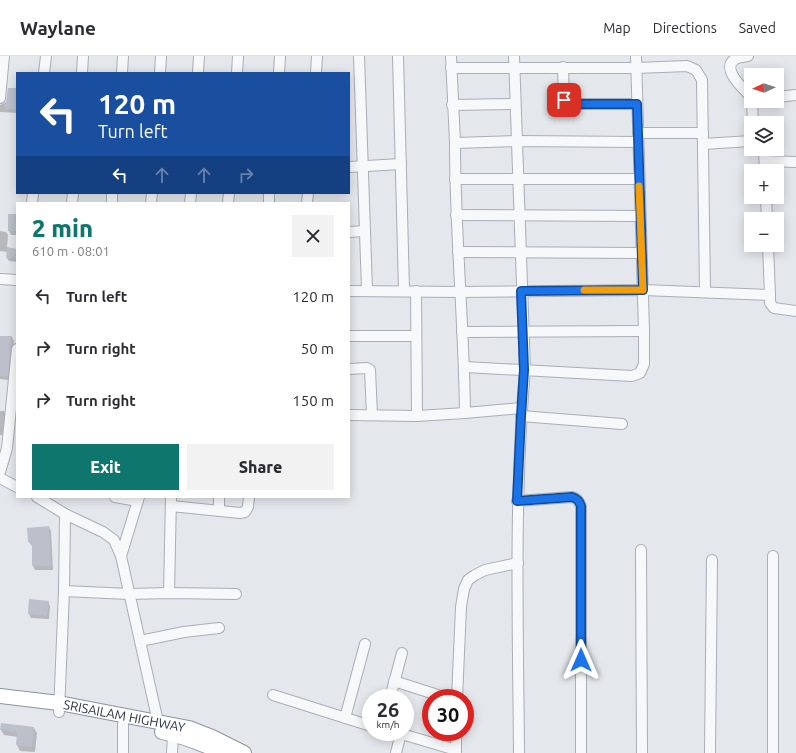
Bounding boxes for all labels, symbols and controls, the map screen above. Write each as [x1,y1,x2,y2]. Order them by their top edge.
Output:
text: Waylane [20,17,96,39]
text: Map [603,20,631,36]
text: Directions [653,20,717,36]
text: Saved [739,20,776,36]
north arrow [744,68,784,108]
map controls [744,68,784,252]
pin [547,83,581,117]
icon: left [32,88,84,140]
text: 120 m [98,88,176,119]
icon: arrive [553,89,575,111]
button: layers [744,116,784,156]
text: Turn left [98,121,168,141]
icon: left [109,164,131,186]
icon: ahead [151,164,173,186]
icon: ahead [193,164,215,186]
icon: right [235,164,257,186]
button: + [744,164,784,204]
button: − [744,212,784,252]
text: 2 min [32,215,93,242]
button: close [292,215,334,257]
text: 610 m · 08:01 [32,244,110,258]
icon: left [32,285,54,307]
text: Turn left [66,288,127,305]
text: 120 m [292,288,334,305]
icon: right [32,337,54,359]
text: Turn right [66,340,136,357]
text: 50 m [301,340,334,357]
icon: right [32,389,54,411]
text: Turn right [66,392,136,409]
text: 150 m [292,392,334,409]
button: Exit [32,444,179,490]
button: Share [187,444,334,490]
position arrow [560,639,602,681]
speed limit sign: 30 [422,689,474,741]
street label: SRISAILAM HIGHWAY [62,697,187,734]
text: 26 [377,698,399,721]
text: km/h [376,719,400,730]

